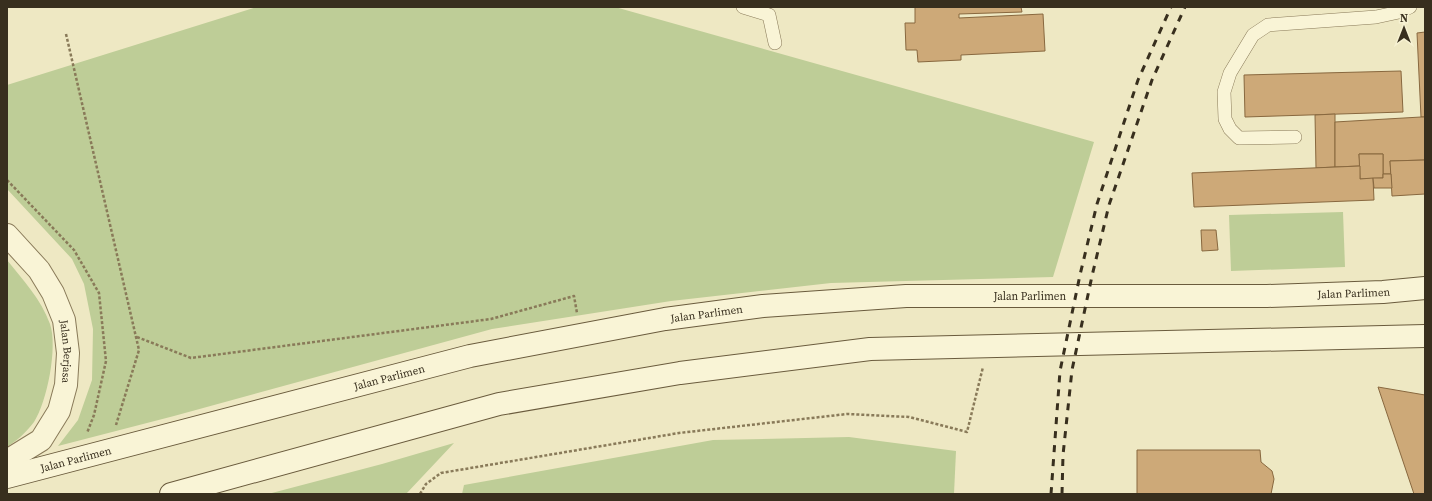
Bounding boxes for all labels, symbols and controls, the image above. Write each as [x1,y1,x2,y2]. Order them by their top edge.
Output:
north arrow [1384,8,1424,48]
text: N [1400,11,1408,26]
street label: Jalan Parlimen [1316,284,1391,302]
street label: Jalan Parlimen [992,289,1066,304]
street label: Jalan Parlimen [669,302,744,326]
street label: Jalan Berjasa [56,318,75,384]
street label: Jalan Parlimen [351,361,427,394]
street label: Jalan Parlimen [38,443,113,476]

